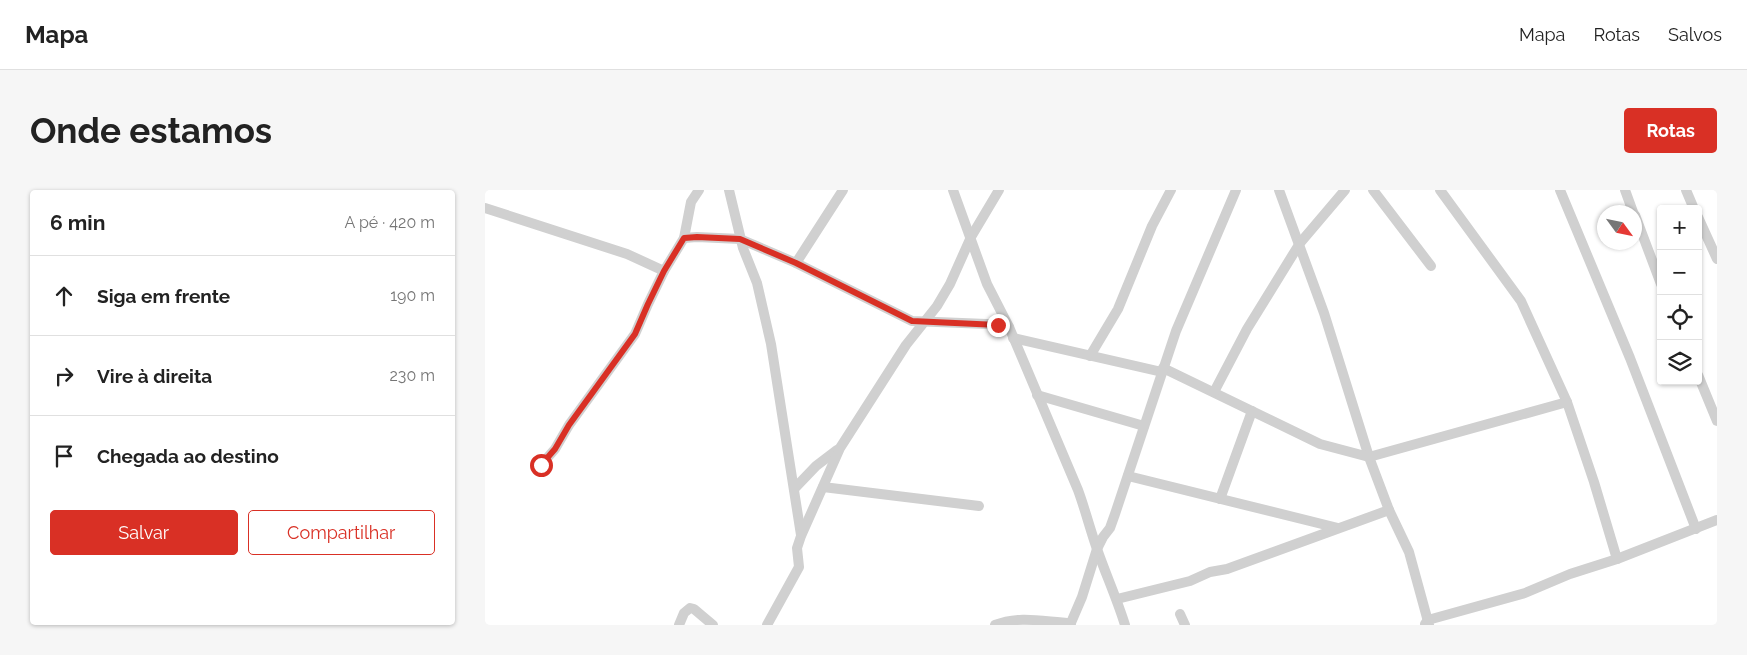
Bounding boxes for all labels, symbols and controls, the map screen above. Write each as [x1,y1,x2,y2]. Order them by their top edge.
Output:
text: Mapa [25,20,88,49]
text: Mapa [1519,24,1565,45]
text: Rotas [1593,24,1640,45]
text: Salvos [1668,24,1722,45]
button: Rotas [1624,108,1717,153]
text: Onde estamos [30,110,272,151]
north arrow [1597,205,1642,250]
map controls [1657,205,1702,385]
button: + [1657,205,1702,250]
text: 6 min [50,210,105,235]
text: A pé · 420 m [345,213,435,232]
button: − [1657,250,1702,295]
icon: ahead [50,282,78,310]
text: Siga em frente [97,285,230,307]
text: 190 m [390,286,435,305]
button: locate [1657,295,1702,340]
route end [987,314,1010,337]
button: layers [1657,340,1702,385]
icon: right [50,362,78,390]
text: Vire à direita [97,365,212,387]
text: 230 m [390,366,435,385]
icon: arrive [50,442,78,470]
text: Chegada ao destino [97,445,279,467]
route start [530,454,553,477]
button: Salvar [50,510,238,555]
button: Compartilhar [248,510,435,555]

